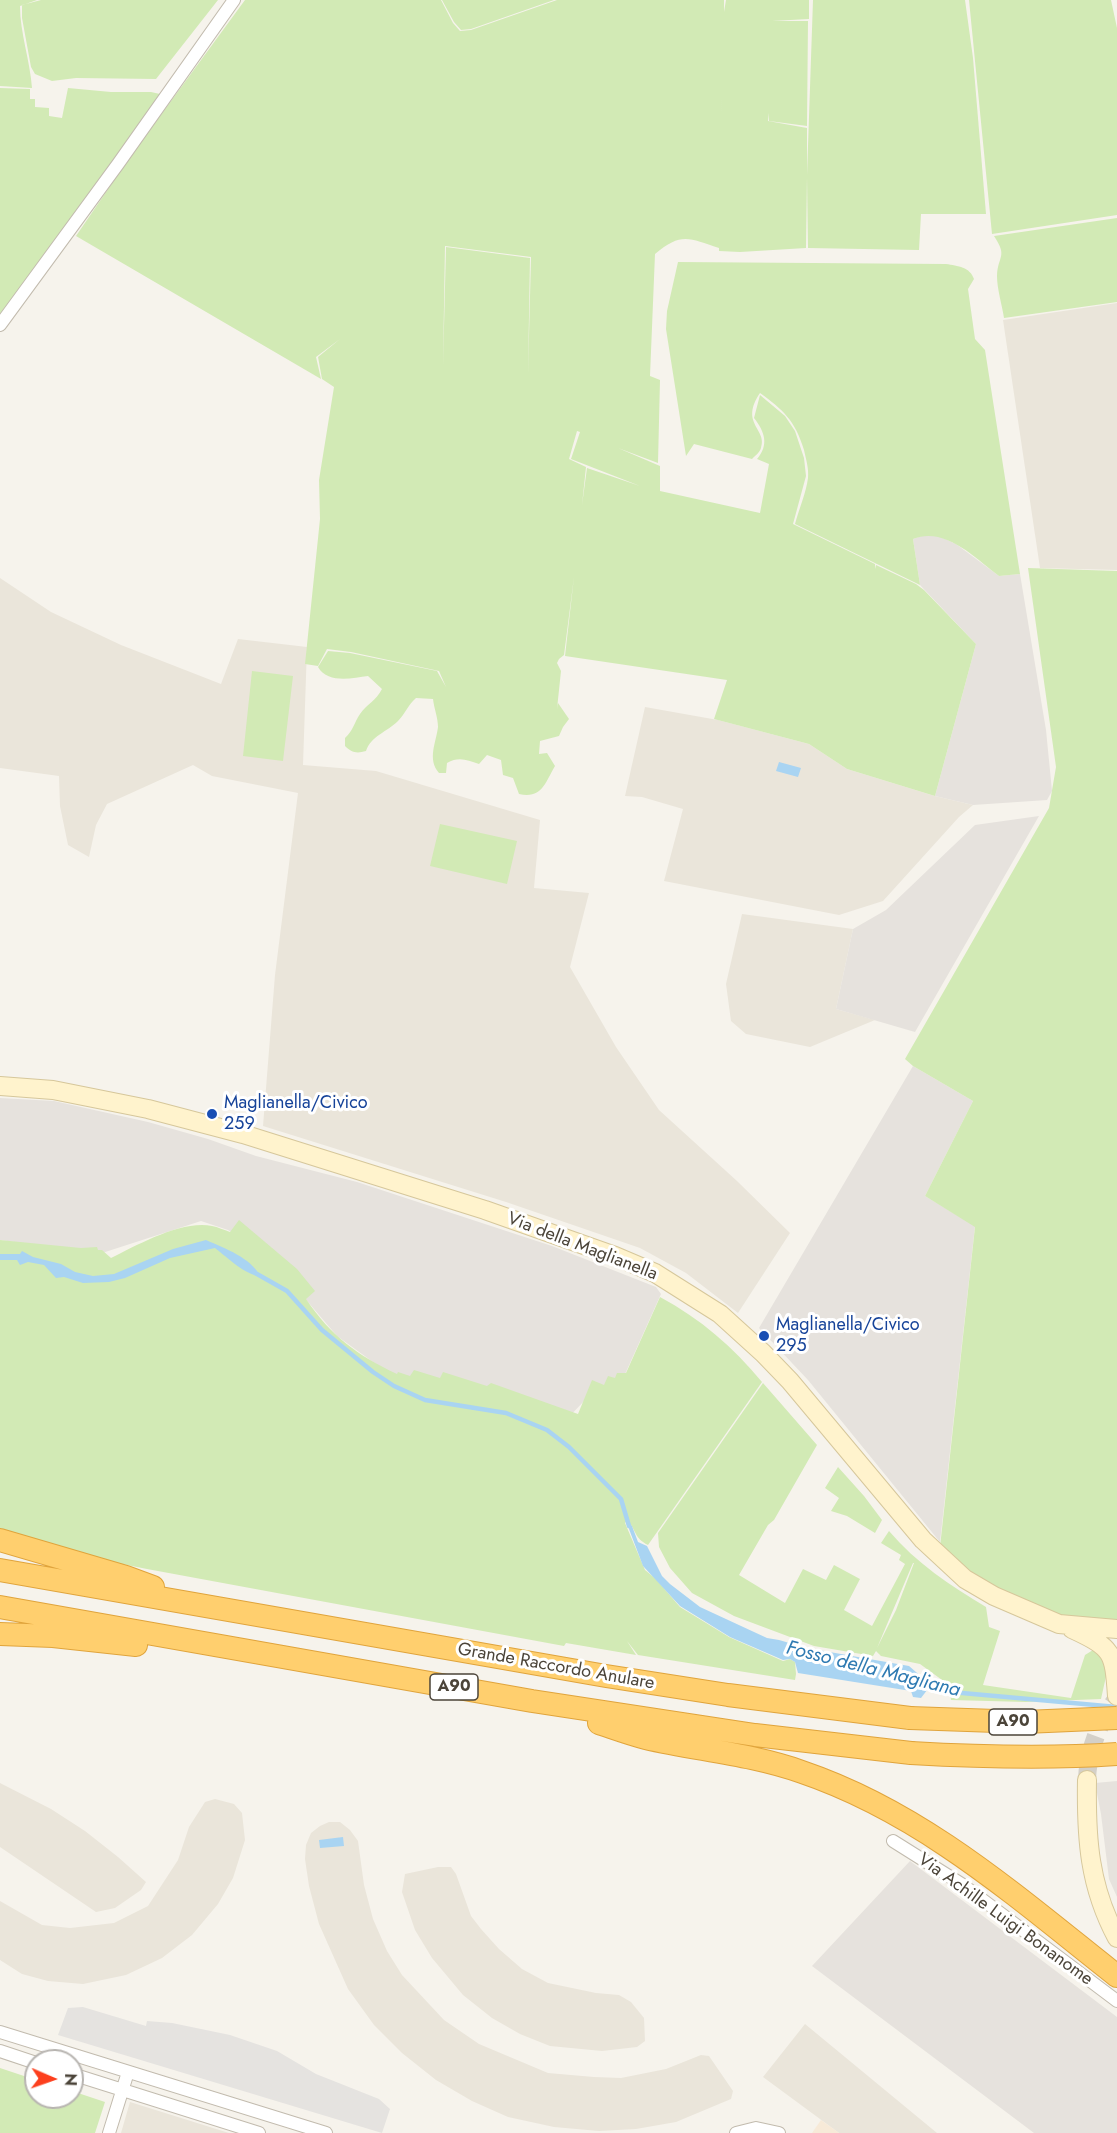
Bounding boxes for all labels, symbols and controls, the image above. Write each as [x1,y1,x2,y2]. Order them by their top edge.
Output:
place label: Maglianella/Civico 259 [224,1093,368,1136]
marker: Maglianella/Civico 259 [205,1107,219,1121]
street label: Via della Maglianella [504,1208,660,1286]
place label: Maglianella/Civico 295 [776,1315,920,1358]
marker: Maglianella/Civico 295 [757,1329,771,1343]
water label: Fosso della Magliana [783,1637,963,1703]
street label: Grande Raccordo Anulare [456,1639,656,1695]
road number: A90 [430,1674,478,1700]
road number: A90 [989,1709,1037,1735]
street label: Via Achille Luigi Bonanome [913,1849,1097,1991]
north arrow [24,2049,84,2109]
text: N [59,2073,82,2086]

